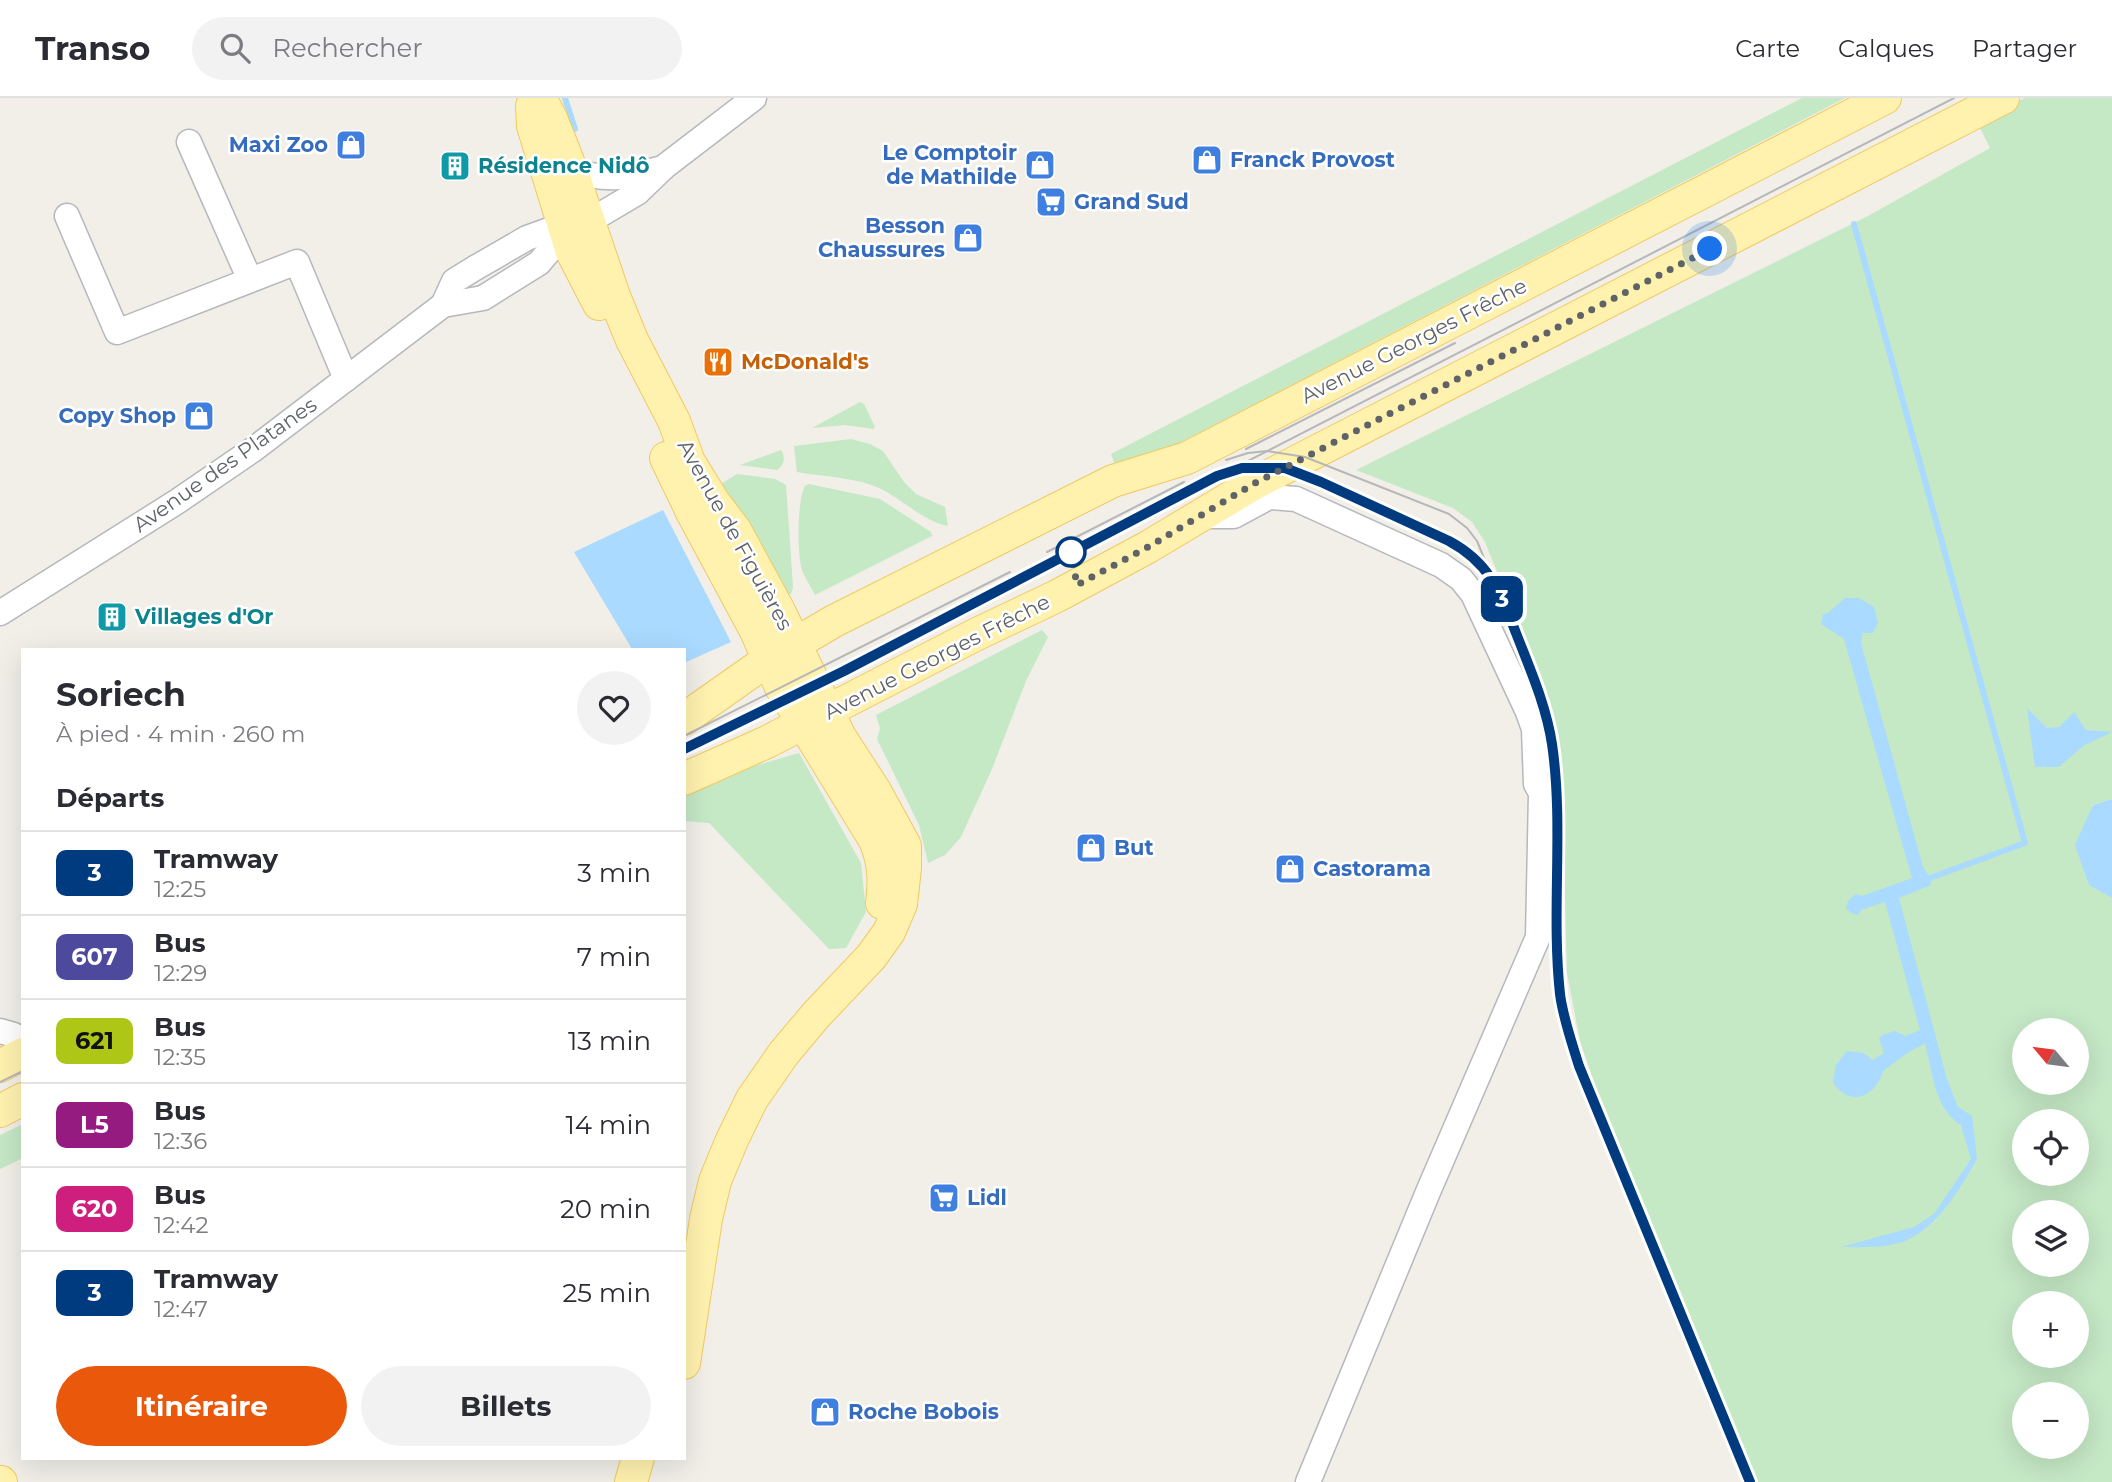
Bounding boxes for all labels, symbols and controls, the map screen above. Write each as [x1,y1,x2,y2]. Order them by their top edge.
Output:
search box [192,17,682,80]
text: Transo [35,28,150,68]
icon: search [216,29,254,67]
text: Rechercher [272,32,423,64]
text: Carte [1735,34,1800,63]
text: Calques [1838,34,1934,63]
text: Partager [1972,34,2077,63]
shop icon: Maxi Zoo [334,128,368,162]
place label: Maxi Zoo [229,132,328,157]
place label: Le Comptoir de Mathilde [882,140,1017,189]
shop icon: Franck Provost [1190,143,1224,177]
place label: Franck Provost [1230,147,1395,172]
shop icon: Le Comptoir de Mathilde [1023,148,1057,182]
building icon: Résidence Nidô [438,149,472,183]
place label: Résidence Nidô [478,153,650,178]
supermarket icon: Grand Sud [1034,185,1068,219]
place label: Grand Sud [1074,189,1189,214]
place label: Besson Chaussures [818,213,945,262]
shop icon: Besson Chaussures [951,221,985,255]
your location [1692,231,1727,266]
street label: Avenue Georges Frêche [1297,273,1531,409]
restaurant icon: McDonald's [701,345,735,379]
place label: McDonald's [741,349,869,374]
street label: Avenue des Platanes [128,392,321,537]
shop icon: Copy Shop [182,399,216,433]
place label: Copy Shop [59,403,176,428]
street label: Avenue de Figuières [673,435,798,634]
unlabelled marker [1056,537,1086,567]
line badge: 3 [1479,576,1525,622]
text: 3 [1495,584,1509,613]
street label: Avenue Georges Frêche [820,589,1054,725]
building icon: Villages d'Or [95,600,129,634]
place label: Villages d'Or [134,604,273,629]
button: heart [577,671,651,745]
text: Soriech [56,674,186,714]
text: À pied · 4 min · 260 m [56,720,306,748]
text: Départs [56,782,164,814]
shop icon: But [1074,831,1108,865]
place label: But [1114,835,1154,860]
text: Tramway [154,843,278,875]
shop icon: Castorama [1273,852,1307,886]
place label: Castorama [1313,856,1431,881]
text: 3 min [577,857,651,889]
text: 3 [87,858,102,887]
text: 12:25 [154,875,206,903]
text: Bus [154,927,206,959]
text: 7 min [577,941,651,973]
text: 607 [71,942,118,971]
text: 12:29 [154,959,207,987]
text: Bus [154,1011,206,1043]
north arrow [2012,1018,2090,1096]
map controls [2012,1018,2089,1459]
text: 13 min [568,1025,651,1057]
text: 621 [75,1026,114,1055]
text: 12:35 [154,1043,206,1071]
text: Bus [154,1095,206,1127]
text: 14 min [565,1109,651,1141]
button: locate [2012,1109,2089,1186]
text: L5 [80,1110,109,1139]
text: 12:36 [154,1127,207,1155]
text: Bus [154,1179,206,1211]
supermarket icon: Lidl [927,1181,961,1215]
place label: Lidl [967,1185,1007,1210]
text: 20 min [560,1193,651,1225]
text: 620 [72,1194,117,1223]
button: layers [2012,1200,2089,1277]
text: 12:42 [154,1211,208,1239]
text: Tramway [154,1263,278,1295]
text: 25 min [563,1277,651,1309]
text: 3 [87,1278,102,1307]
button: + [2012,1291,2089,1368]
text: 12:47 [154,1295,208,1323]
button: Itinéraire [56,1366,347,1446]
button: Billets [361,1366,651,1446]
button: − [2012,1382,2089,1459]
shop icon: Roche Bobois [808,1395,842,1429]
place label: Roche Bobois [848,1399,999,1424]

